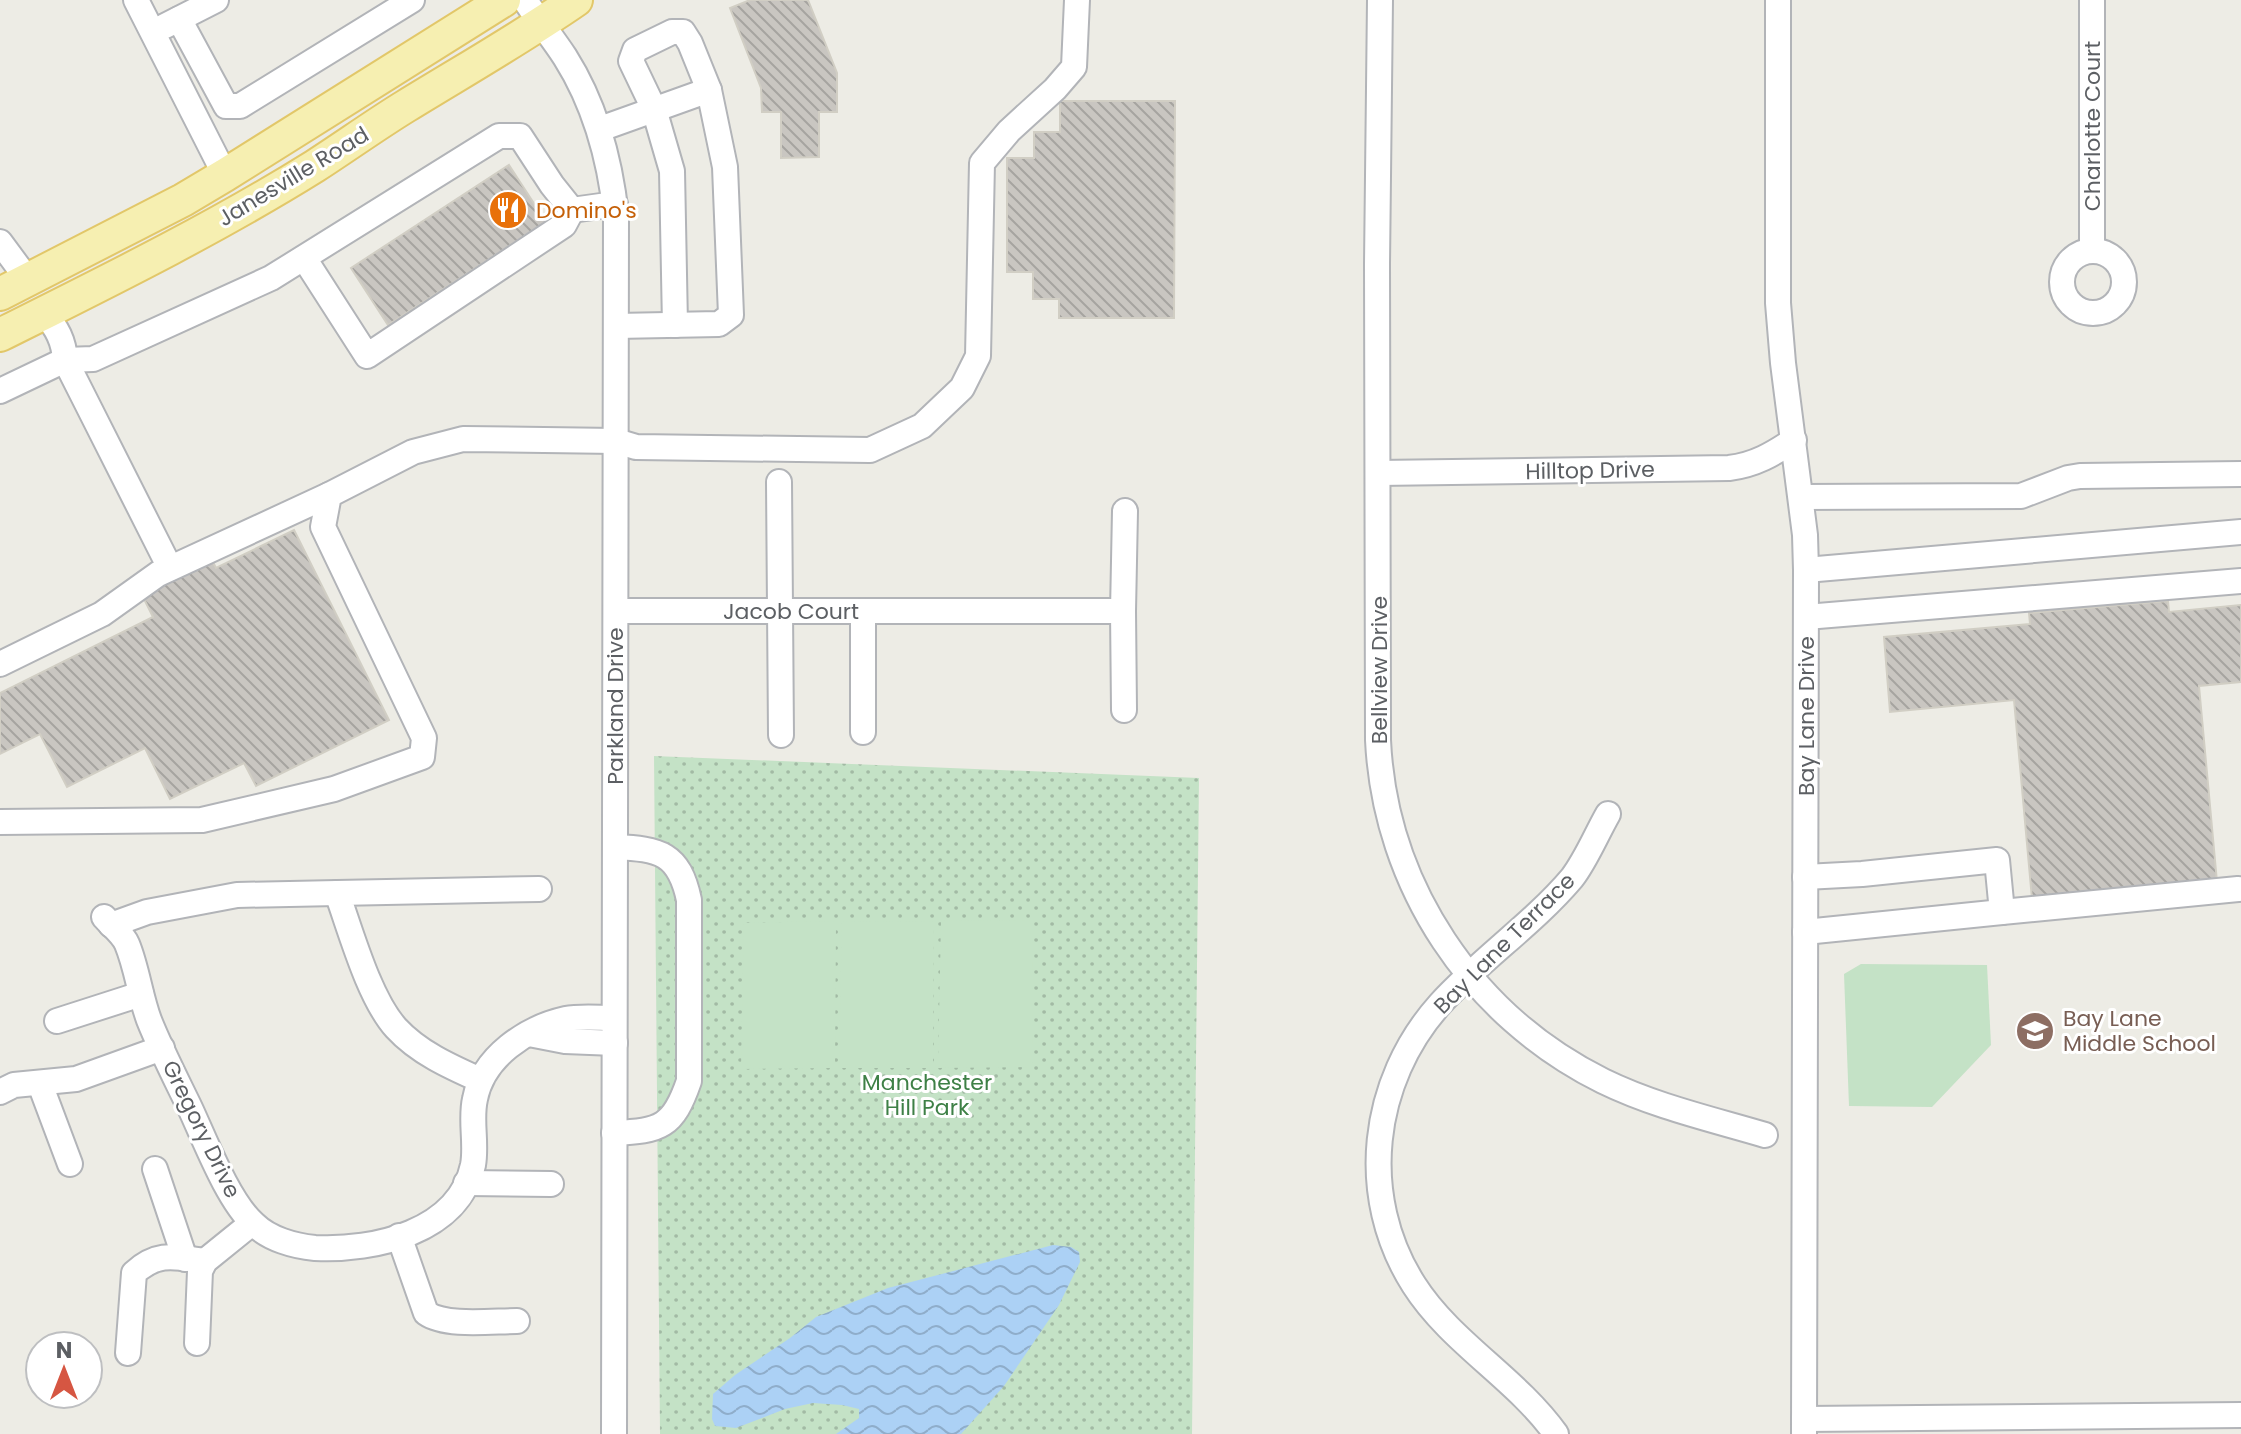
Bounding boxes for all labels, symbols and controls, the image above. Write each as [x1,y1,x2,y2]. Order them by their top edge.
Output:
street label: Charlotte Court [2077,41,2108,211]
street label: Janesville Road [212,119,375,234]
restaurant icon: Domino's [487,189,529,231]
place label: Domino's [536,195,637,226]
street label: Hilltop Drive [1525,454,1655,487]
street label: Jacob Court [723,596,859,627]
street label: Bellview Drive [1364,596,1395,744]
street label: Parkland Drive [600,627,631,785]
street label: Bay Lane Drive [1791,636,1822,796]
street label: Bay Lane Terrace [1427,866,1582,1021]
place label: Bay Lane Middle School [2063,1003,2216,1059]
school or university icon: Bay Lane Middle School [2014,1010,2056,1052]
street label: Gregory Drive [155,1055,248,1203]
park label: Manchester Hill Park [862,1067,992,1123]
north arrow [24,1330,104,1410]
text: N [56,1335,72,1366]

